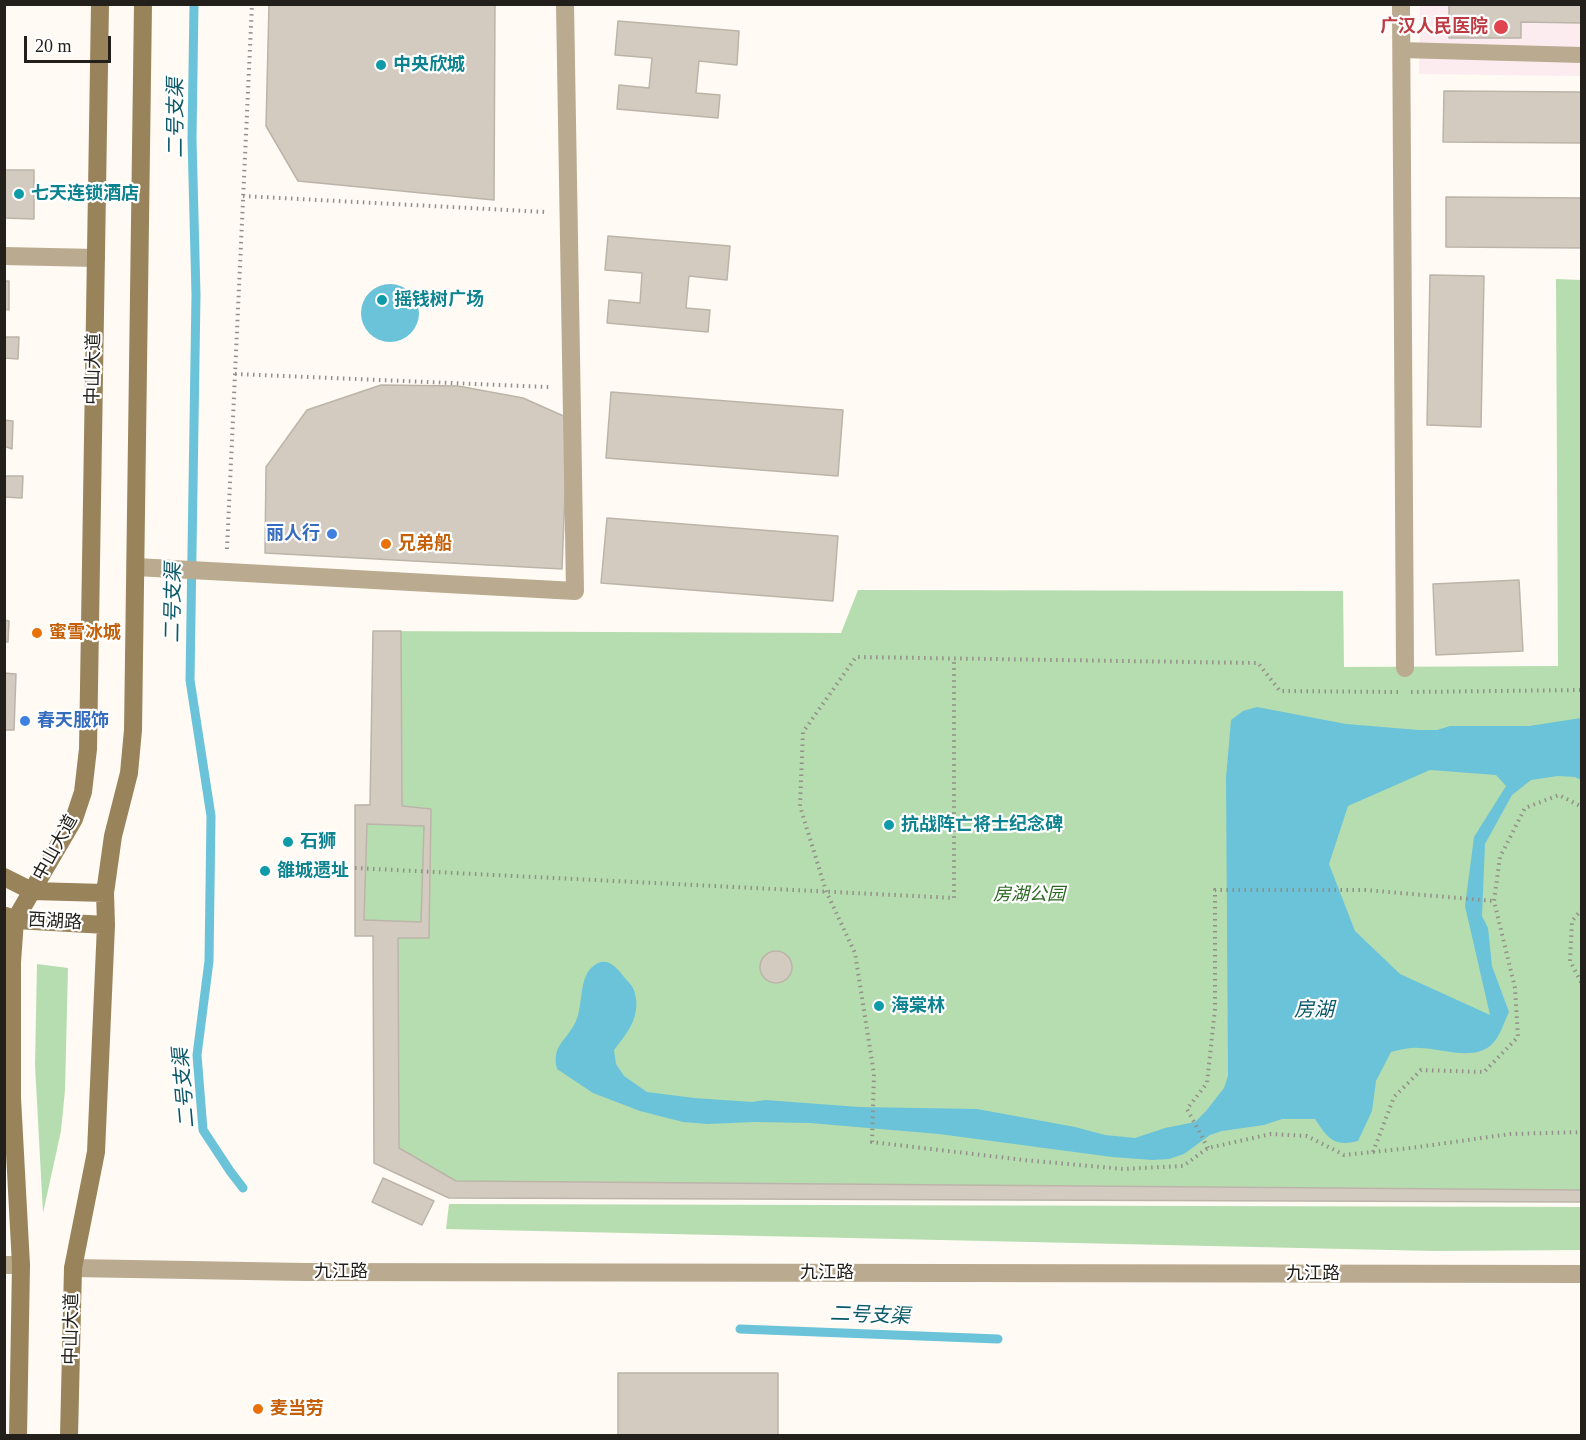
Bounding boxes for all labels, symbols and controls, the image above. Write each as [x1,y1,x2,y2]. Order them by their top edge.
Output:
place label: 广汉人民医院 [1380,16,1488,38]
marker: 广汉人民医院 [1492,18,1510,36]
scale bar [27,24,114,62]
text: 20 m [35,36,72,56]
place label: 中央欣城 [393,54,465,76]
marker: 中央欣城 [374,58,388,72]
water label: 二号支渠 [165,78,189,158]
place label: 七天连锁酒店 [31,183,139,205]
marker: 七天连锁酒店 [12,187,26,201]
place label: 摇钱树广场 [394,289,484,311]
marker: 摇钱树广场 [375,293,389,307]
street label: 中山大道 [83,333,105,405]
place label: 丽人行 [266,523,320,545]
marker: 丽人行 [325,527,339,541]
place label: 兄弟船 [398,533,452,555]
marker: 兄弟船 [379,537,393,551]
water label: 二号支渠 [161,563,187,643]
place label: 蜜雪冰城 [49,622,121,644]
marker: 蜜雪冰城 [30,626,44,640]
place label: 春天服饰 [37,710,109,732]
marker: 春天服饰 [18,714,32,728]
street label: 中山大道 [29,811,83,885]
place label: 抗战阵亡将士纪念碑 [901,814,1063,836]
marker: 抗战阵亡将士纪念碑 [882,818,896,832]
place label: 石狮 [300,831,336,853]
marker: 石狮 [281,835,295,849]
place label: 雒城遗址 [277,860,349,882]
marker: 雒城遗址 [258,864,272,878]
park label: 房湖公园 [993,884,1065,906]
street label: 西湖路 [27,910,83,934]
place label: 海棠林 [891,995,945,1017]
marker: 海棠林 [872,999,886,1013]
water label: 房湖 [1294,999,1334,1023]
water label: 二号支渠 [170,1047,200,1129]
street label: 九江路 [314,1261,368,1283]
street label: 九江路 [800,1262,854,1284]
street label: 九江路 [1286,1263,1340,1285]
street label: 中山大道 [61,1293,83,1365]
water label: 二号支渠 [830,1303,910,1329]
place label: 麦当劳 [270,1398,324,1420]
marker: 麦当劳 [251,1402,265,1416]

